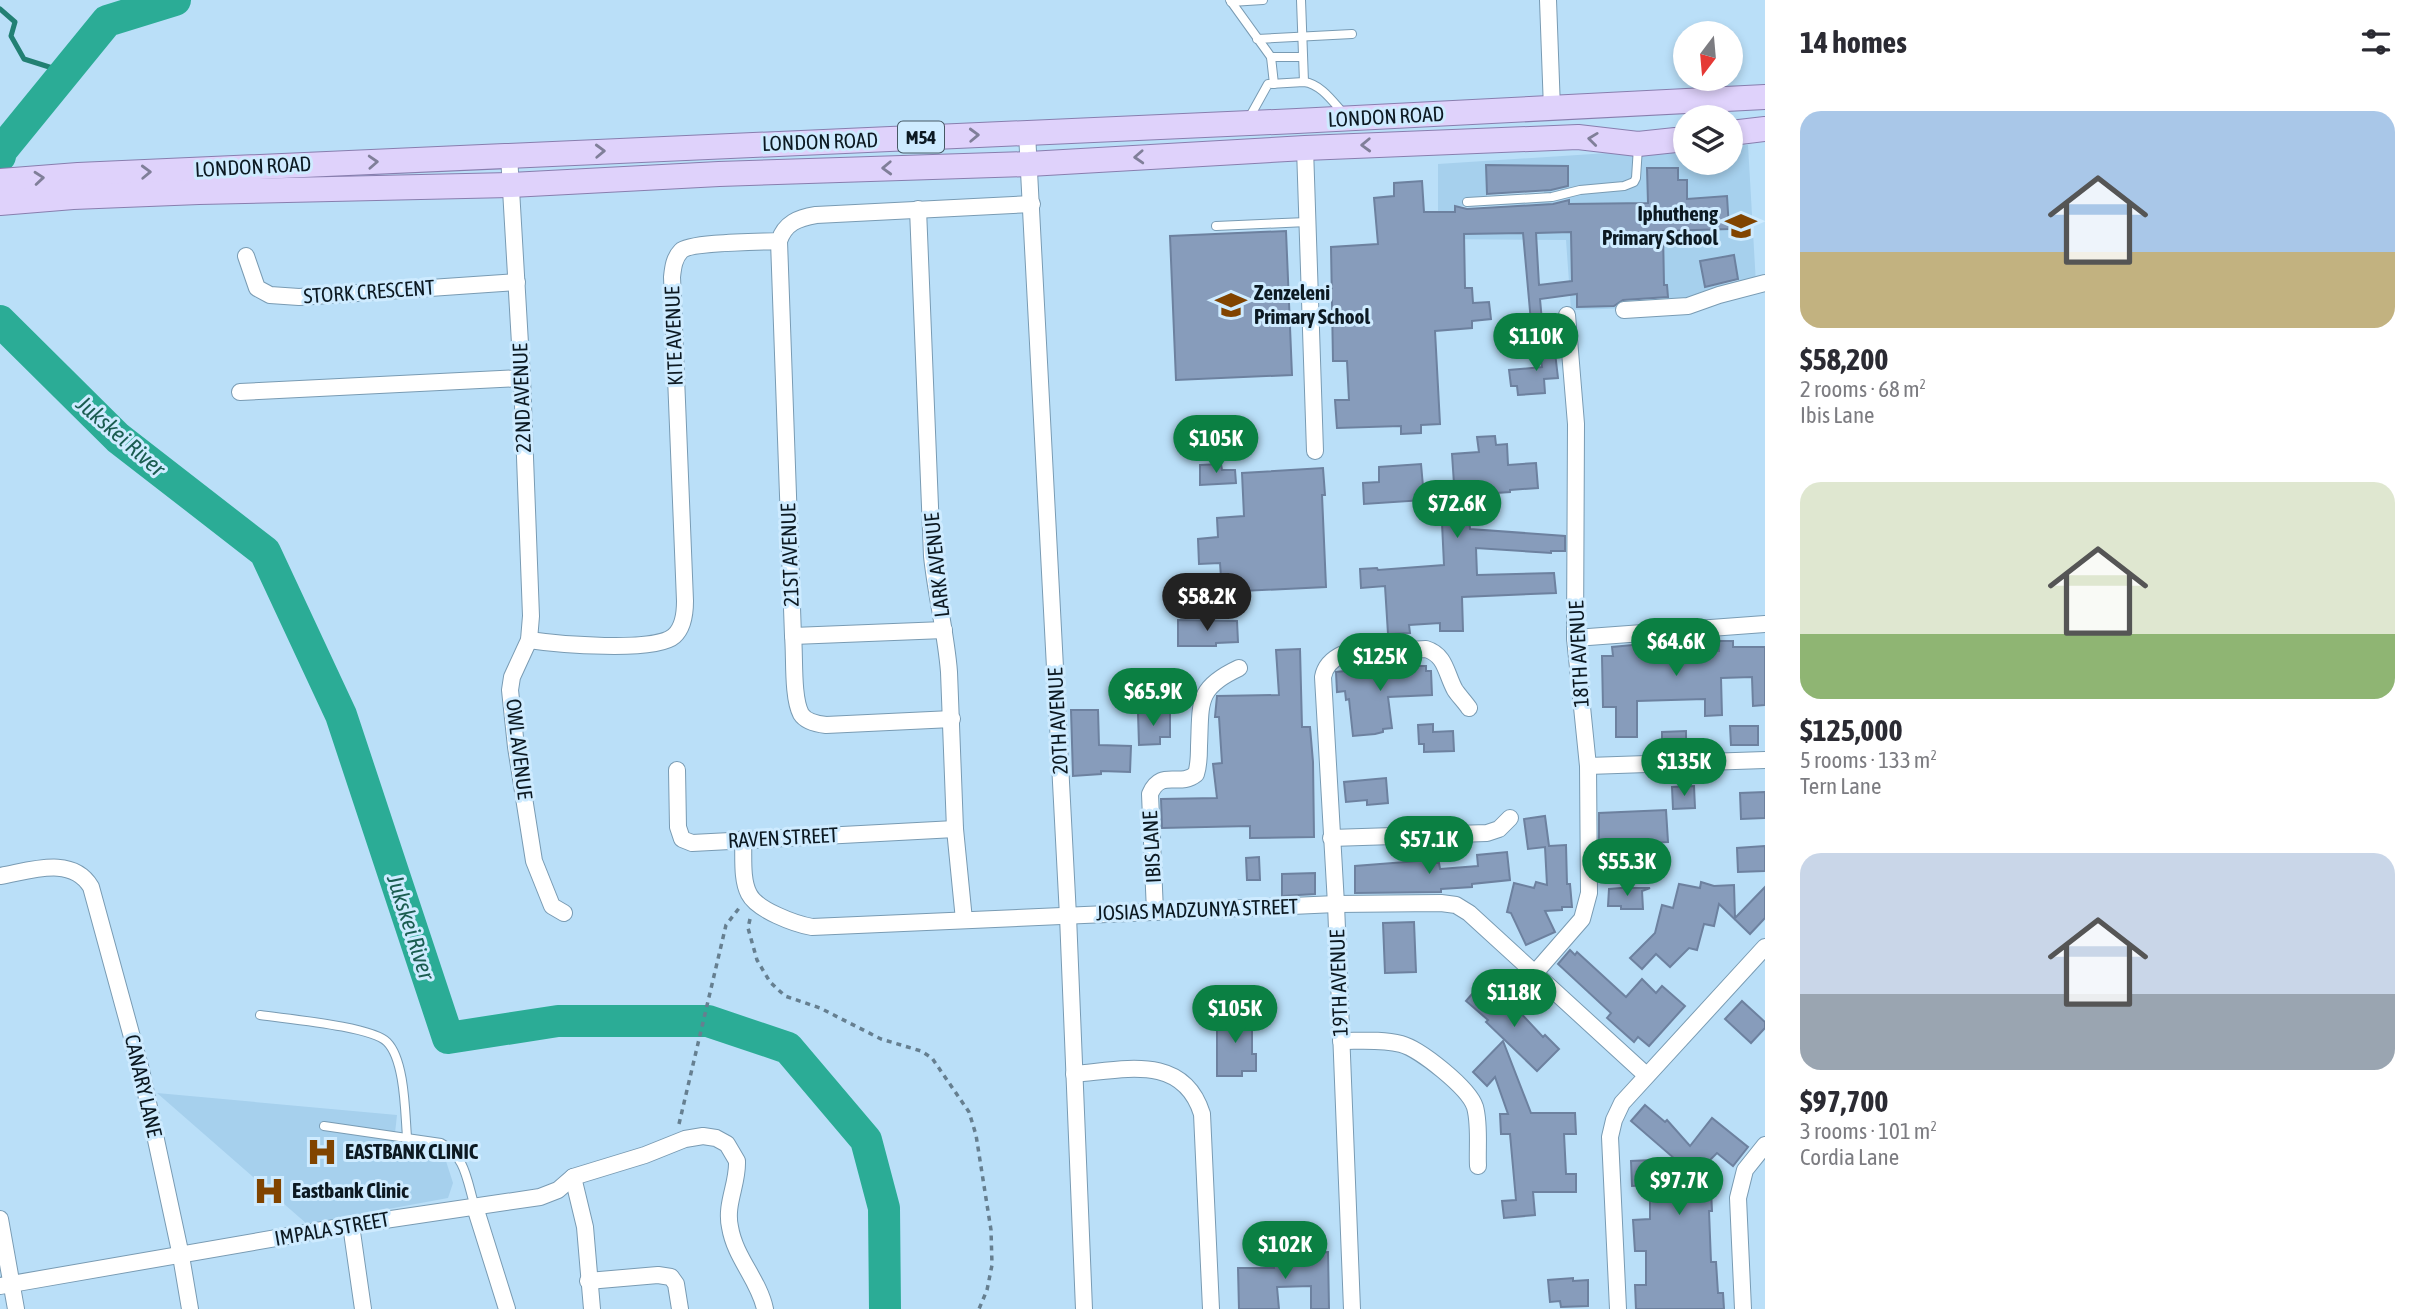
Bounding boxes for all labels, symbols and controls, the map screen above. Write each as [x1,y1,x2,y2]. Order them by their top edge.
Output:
north arrow [1673,21,1743,91]
map controls [1673,21,1743,175]
icon: filters [2357,23,2395,61]
text: 14 homes [1800,25,1907,59]
street label: LONDON ROAD [1327,101,1445,131]
button: layers [1673,105,1743,175]
road number: M54 [898,122,944,153]
street label: LONDON ROAD [761,127,878,155]
one-way arrow [969,128,980,143]
one-way arrow [1587,132,1599,147]
one-way arrow [1360,138,1371,153]
one-way arrow [595,144,606,159]
one-way arrow [1133,150,1144,165]
street label: LONDON ROAD [194,151,312,181]
one-way arrow [368,154,379,169]
icon: home [2035,157,2161,283]
one-way arrow [881,161,892,176]
one-way arrow [141,164,152,179]
one-way arrow [34,171,45,186]
place label: Iphutheng Primary School [1602,201,1719,249]
school or university icon: Iphutheng Primary School [1724,209,1758,243]
street label: STORK CRESCENT [303,274,435,308]
place label: Zenzeleni Primary School [1254,280,1370,328]
street label: KITE AVENUE [659,286,687,386]
school or university icon: Zenzeleni Primary School [1214,288,1248,322]
pin: $110K [1487,314,1585,373]
text: $110K [1509,323,1563,349]
text: $58,200 [1800,342,1888,376]
street label: 22ND AVENUE [507,343,535,453]
text: 2 rooms · 68 m² [1800,376,1926,402]
water label: Jukskei River [71,390,171,482]
text: Ibis Lane [1800,402,1875,428]
pin: $105K [1167,416,1265,475]
text: $105K [1189,425,1243,451]
pin: $72.6K [1400,480,1514,540]
text: $72.6K [1428,490,1486,516]
street label: 21ST AVENUE [775,503,803,607]
street label: LARK AVENUE [919,512,953,619]
icon: home [2035,528,2161,654]
pin: $58.2K [1150,574,1264,633]
text: $58.2K [1178,583,1236,609]
street label: 18TH AVENUE [1563,600,1593,708]
pin: $64.6K [1619,618,1733,678]
text: $64.6K [1647,628,1705,654]
pin: $125K [1331,634,1429,693]
text: $125K [1353,643,1407,669]
street label: 20TH AVENUE [1042,667,1072,775]
pin: $65.9K [1096,668,1210,728]
text: $65.9K [1124,678,1182,704]
street label: OWL AVENUE [502,697,538,801]
text: $125,000 [1800,713,1903,747]
pin: $135K [1635,738,1733,798]
text: 5 rooms · 133 m² [1800,747,1937,773]
text: $135K [1657,748,1711,774]
text: Tern Lane [1800,773,1881,799]
street label: IBIS LANE [1137,810,1165,884]
pin: $57.1K [1372,816,1486,876]
street label: RAVEN STREET [727,822,839,852]
text: $57.1K [1400,826,1458,852]
pin: $55.3K [1570,838,1684,898]
text: $55.3K [1598,848,1656,874]
water label: Jukskei River [382,870,441,984]
street label: JOSIAS MADZUNYA STREET [1096,893,1298,925]
icon: home [2035,899,2161,1025]
street label: 19TH AVENUE [1324,929,1352,1037]
pin: $118K [1465,970,1563,1029]
text: $118K [1487,979,1541,1005]
pin: $105K [1186,986,1284,1045]
text: $105K [1208,995,1262,1021]
street label: CANARY LANE [121,1032,167,1140]
text: $97,700 [1800,1084,1888,1118]
text: 3 rooms · 101 m² [1800,1118,1937,1144]
hospital icon: EASTBANK CLINIC [305,1135,339,1169]
place label: EASTBANK CLINIC [345,1139,479,1163]
text: Cordia Lane [1800,1144,1899,1170]
pin: $97.7K [1622,1158,1736,1217]
text: $97.7K [1650,1167,1708,1193]
hospital icon: Eastbank Clinic [252,1174,286,1208]
place label: Eastbank Clinic [292,1178,409,1202]
street label: IMPALA STREET [273,1206,391,1250]
pin: $102K [1236,1222,1334,1281]
text: $102K [1258,1231,1312,1257]

